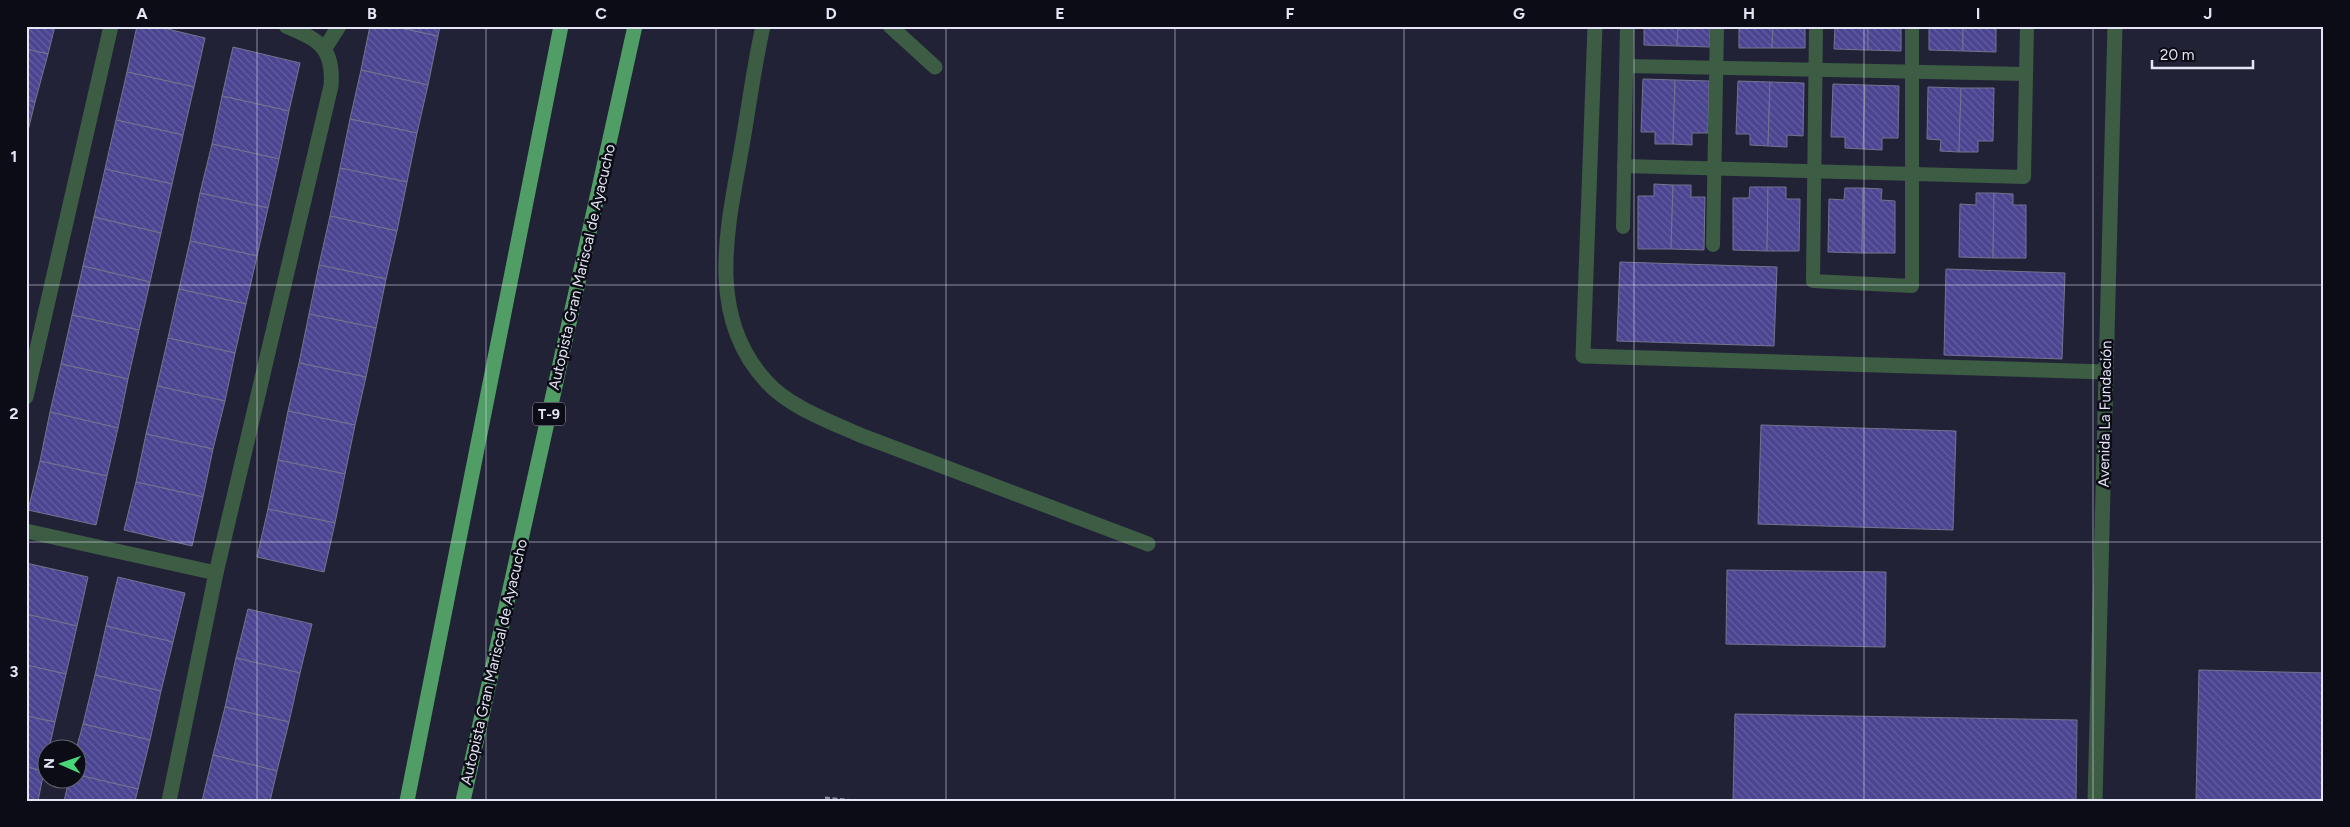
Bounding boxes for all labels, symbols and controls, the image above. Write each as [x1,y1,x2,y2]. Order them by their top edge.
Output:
text: A [136,4,148,23]
text: B [367,4,377,23]
text: C [595,4,607,23]
text: D [825,4,837,23]
text: E [1055,4,1065,23]
text: F [1286,4,1295,23]
text: G [1513,4,1525,23]
text: H [1743,4,1755,23]
text: I [1976,4,1980,23]
text: J [2204,4,2212,23]
scale bar [2152,38,2254,70]
text: 20 m [2160,46,2194,64]
street label: Autopista Gran Mariscal de Ayacucho [545,142,619,392]
text: 1 [11,147,17,166]
street label: Avenida La Fundación [2095,340,2115,488]
road number: T-9 [533,402,565,426]
text: 2 [9,404,19,423]
street label: Autopista Gran Mariscal de Ayacucho [457,537,531,787]
text: 3 [10,662,19,681]
north arrow [38,740,88,790]
text: N [41,758,58,769]

